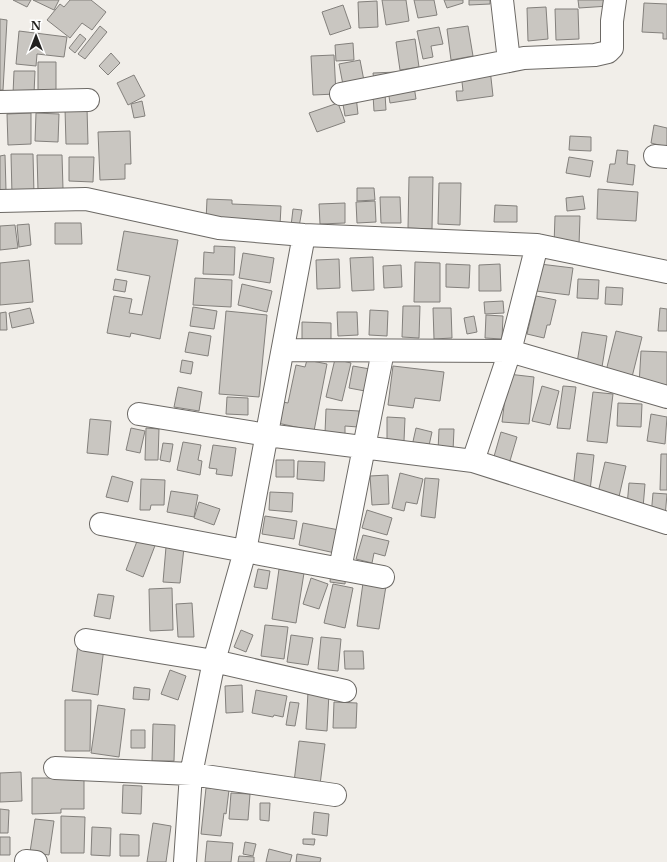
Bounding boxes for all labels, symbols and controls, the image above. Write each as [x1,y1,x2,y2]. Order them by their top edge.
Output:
north arrow [16,16,56,56]
text: N [31,19,42,33]

